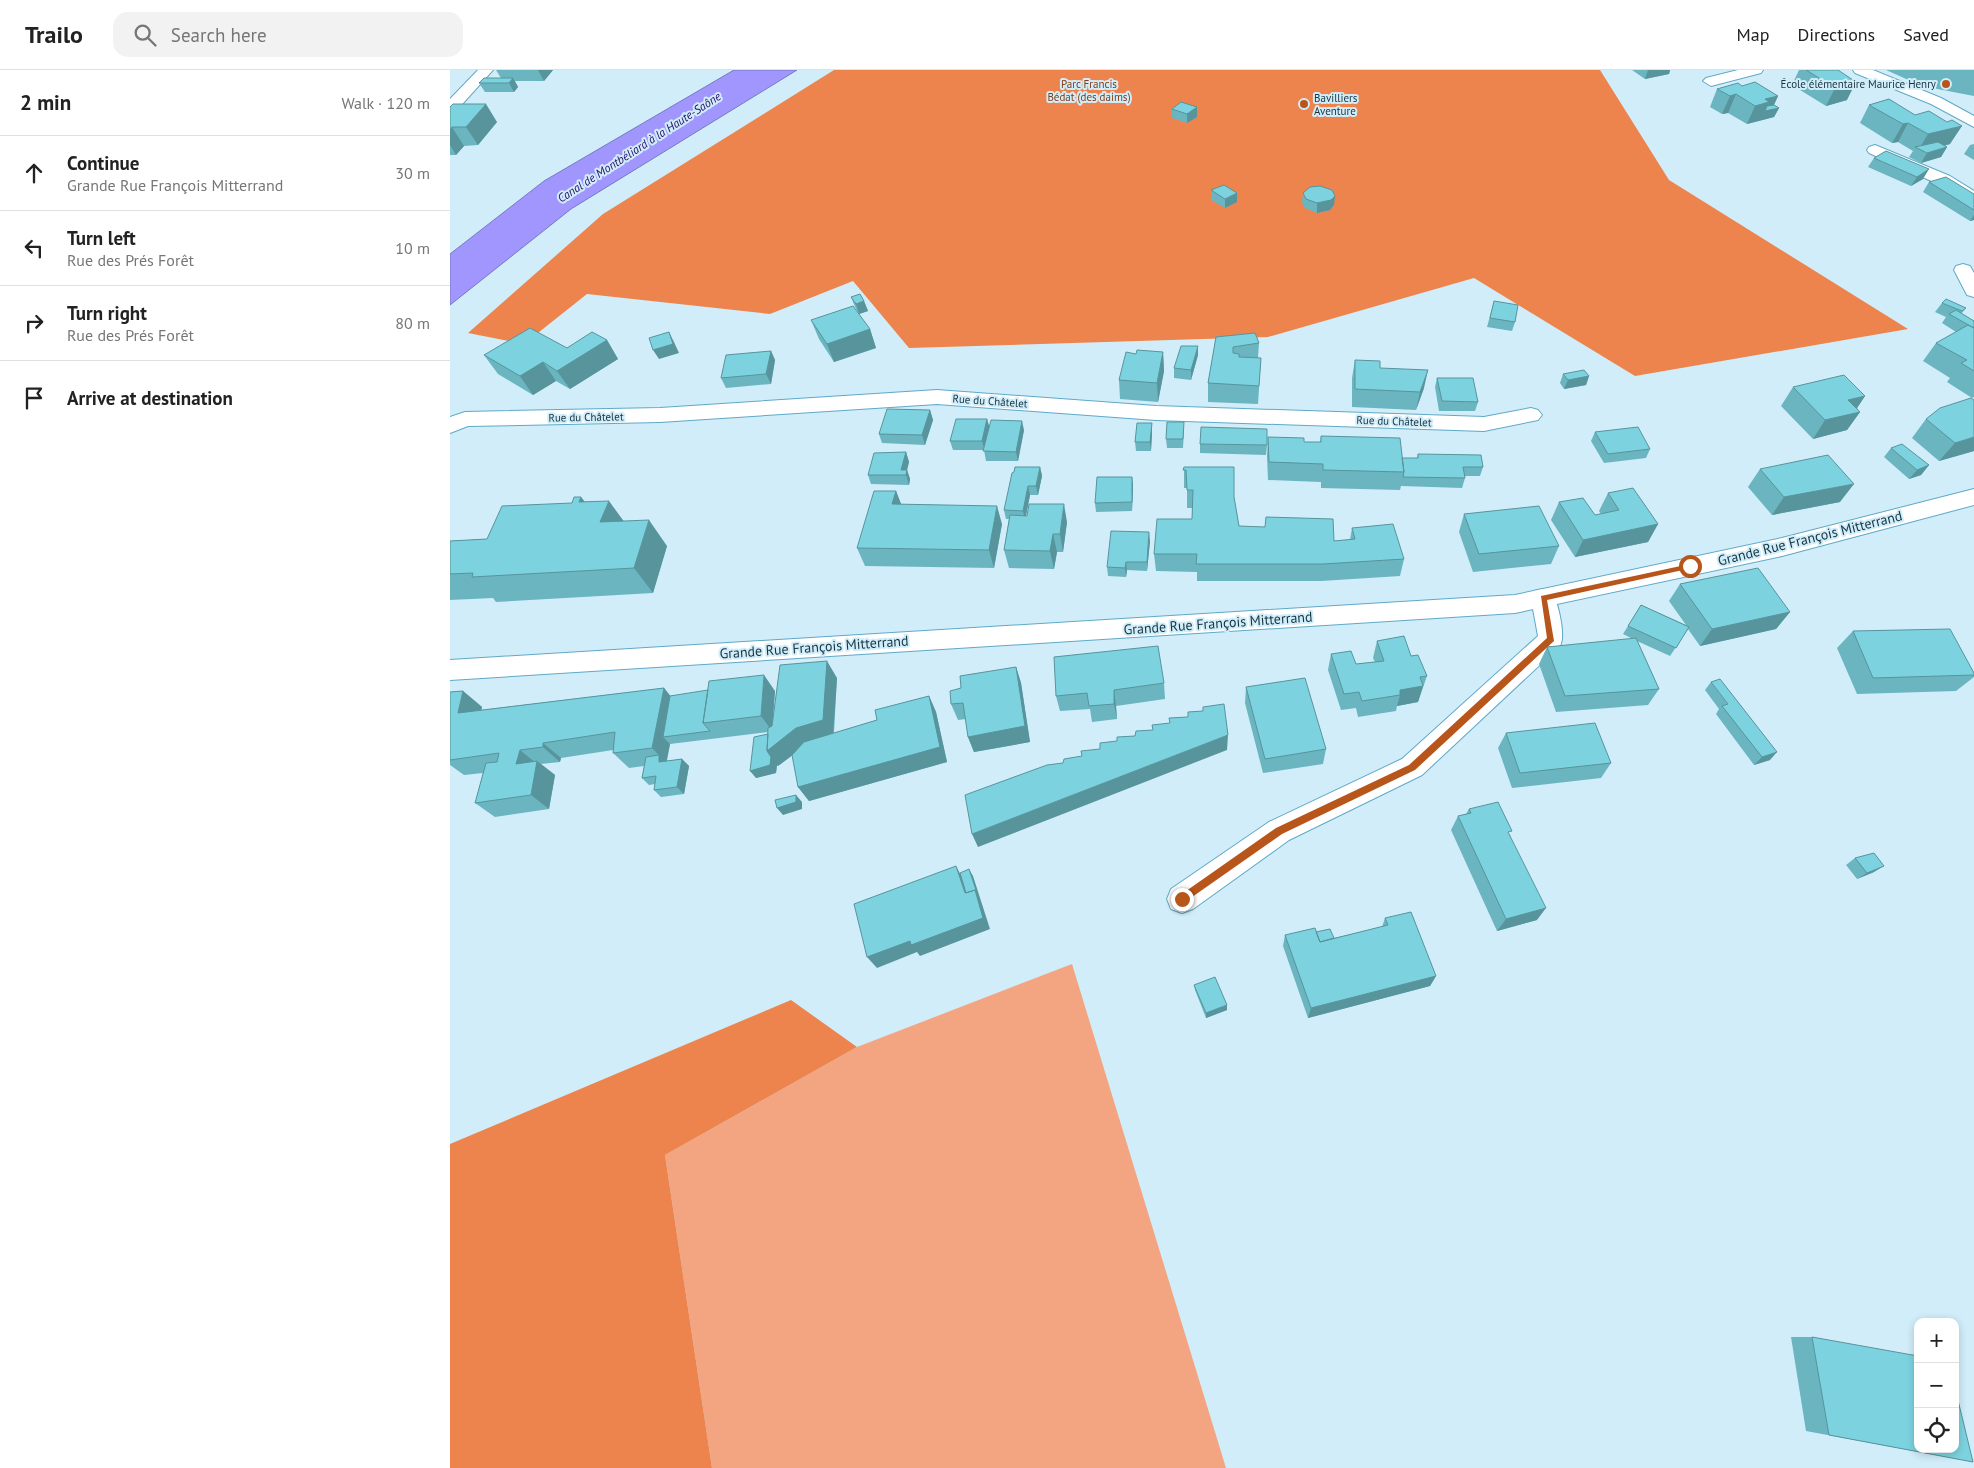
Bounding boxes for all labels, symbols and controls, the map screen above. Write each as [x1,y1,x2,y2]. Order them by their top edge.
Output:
search box [113,12,463,57]
text: Trailo [25,19,83,50]
icon: search [131,21,159,49]
text: Search here [171,23,267,47]
text: Map [1737,23,1769,46]
text: Directions [1797,23,1875,46]
text: Saved [1903,23,1949,46]
park label: Parc Francis Bédat (des daims) [1047,77,1131,104]
place label: École élémentaire Maurice Henry [1781,77,1937,91]
marker: École élémentaire Maurice Henry [1940,78,1952,90]
water label: Canal de Montbéliard à la Haute-Saône [555,88,724,205]
text: 2 min [20,89,71,116]
place label: Bavilliers Aventure [1314,91,1358,118]
text: Walk · 120 m [341,93,430,113]
marker: Bavilliers Aventure [1298,98,1310,110]
text: Continue [67,151,139,175]
icon: ahead [20,159,48,187]
text: 30 m [395,163,430,183]
text: Grande Rue François Mitterrand [67,175,283,195]
text: Turn left [67,226,136,250]
icon: left [20,234,48,262]
text: 10 m [395,238,430,258]
text: Rue des Prés Forêt [67,250,194,270]
text: Turn right [67,301,147,325]
icon: right [20,309,48,337]
text: 80 m [395,313,430,333]
text: Rue des Prés Forêt [67,325,194,345]
icon: arrive [20,384,48,412]
text: Arrive at destination [67,386,233,410]
street label: Rue du Châtelet [952,391,1028,411]
street label: Rue du Châtelet [548,409,624,425]
street label: Rue du Châtelet [1356,413,1432,429]
street label: Grande Rue François Mitterrand [1716,506,1904,570]
route start [1679,555,1702,578]
street label: Grande Rue François Mitterrand [1123,607,1313,639]
street label: Grande Rue François Mitterrand [719,631,909,663]
route end [1171,888,1194,911]
map controls [1914,1318,1959,1453]
button: + [1914,1318,1959,1363]
button: − [1914,1363,1959,1408]
button: locate [1914,1408,1959,1453]

